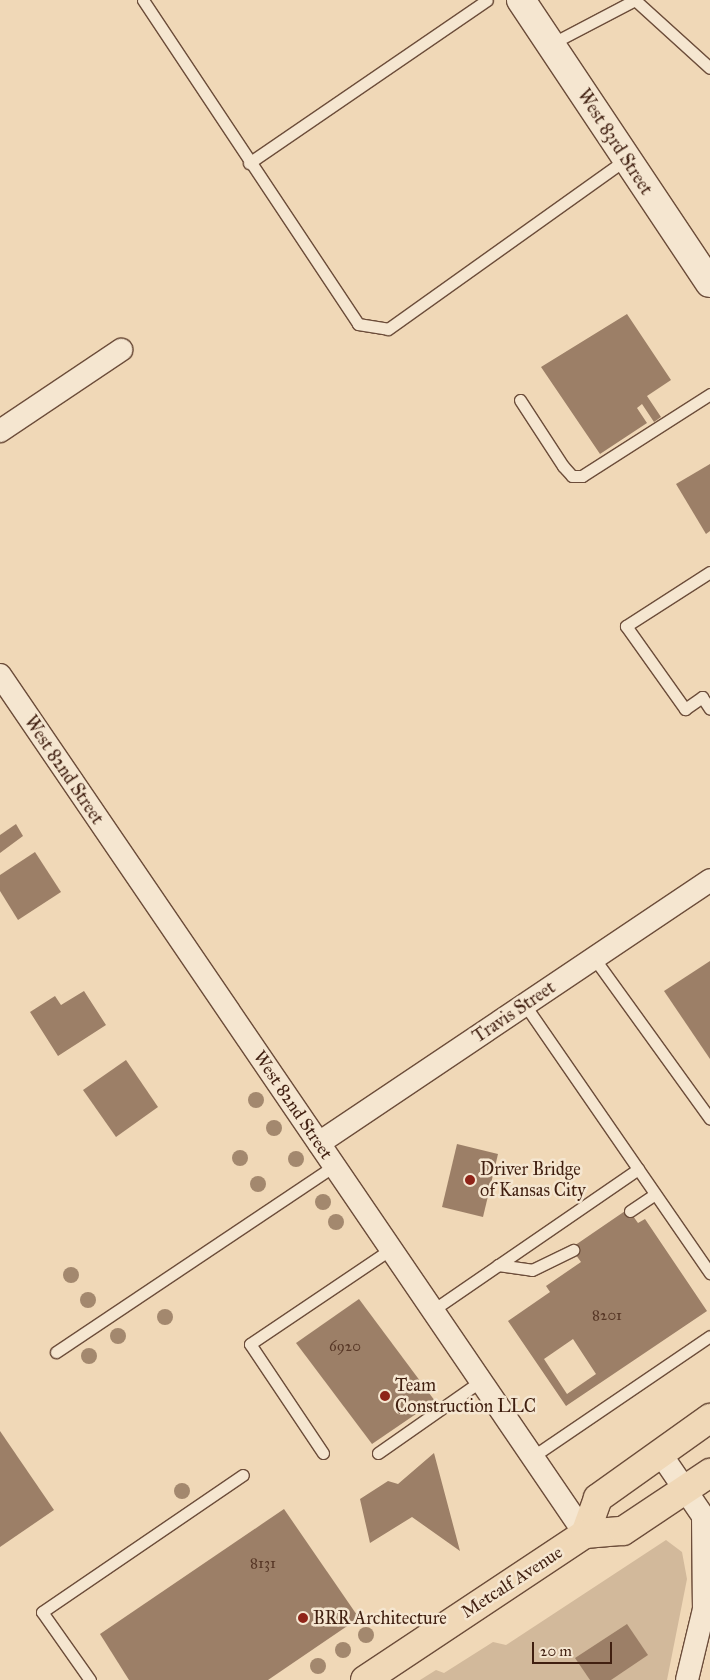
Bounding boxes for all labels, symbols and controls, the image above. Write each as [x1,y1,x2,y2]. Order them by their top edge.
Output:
street label: West 83rd Street [573,85,657,199]
street label: West 82nd Street [20,712,108,828]
street label: Travis Street [469,977,559,1047]
street label: West 82nd Street [249,1047,337,1163]
place label: Driver Bridge of Kansas City [480,1159,586,1202]
marker: Driver Bridge of Kansas City [464,1174,476,1186]
house number: 8201 [592,1307,622,1325]
house number: 6920 [329,1338,361,1356]
place label: Team Construction LLC [395,1375,536,1418]
marker: Team Construction LLC [379,1390,391,1402]
street label: Metcalf Avenue [457,1541,567,1623]
house number: 8131 [250,1555,276,1573]
place label: BRR Architecture [313,1607,447,1629]
marker: BRR Architecture [297,1612,309,1624]
scale bar [535,1632,615,1664]
text: 20 m [540,1642,572,1660]

